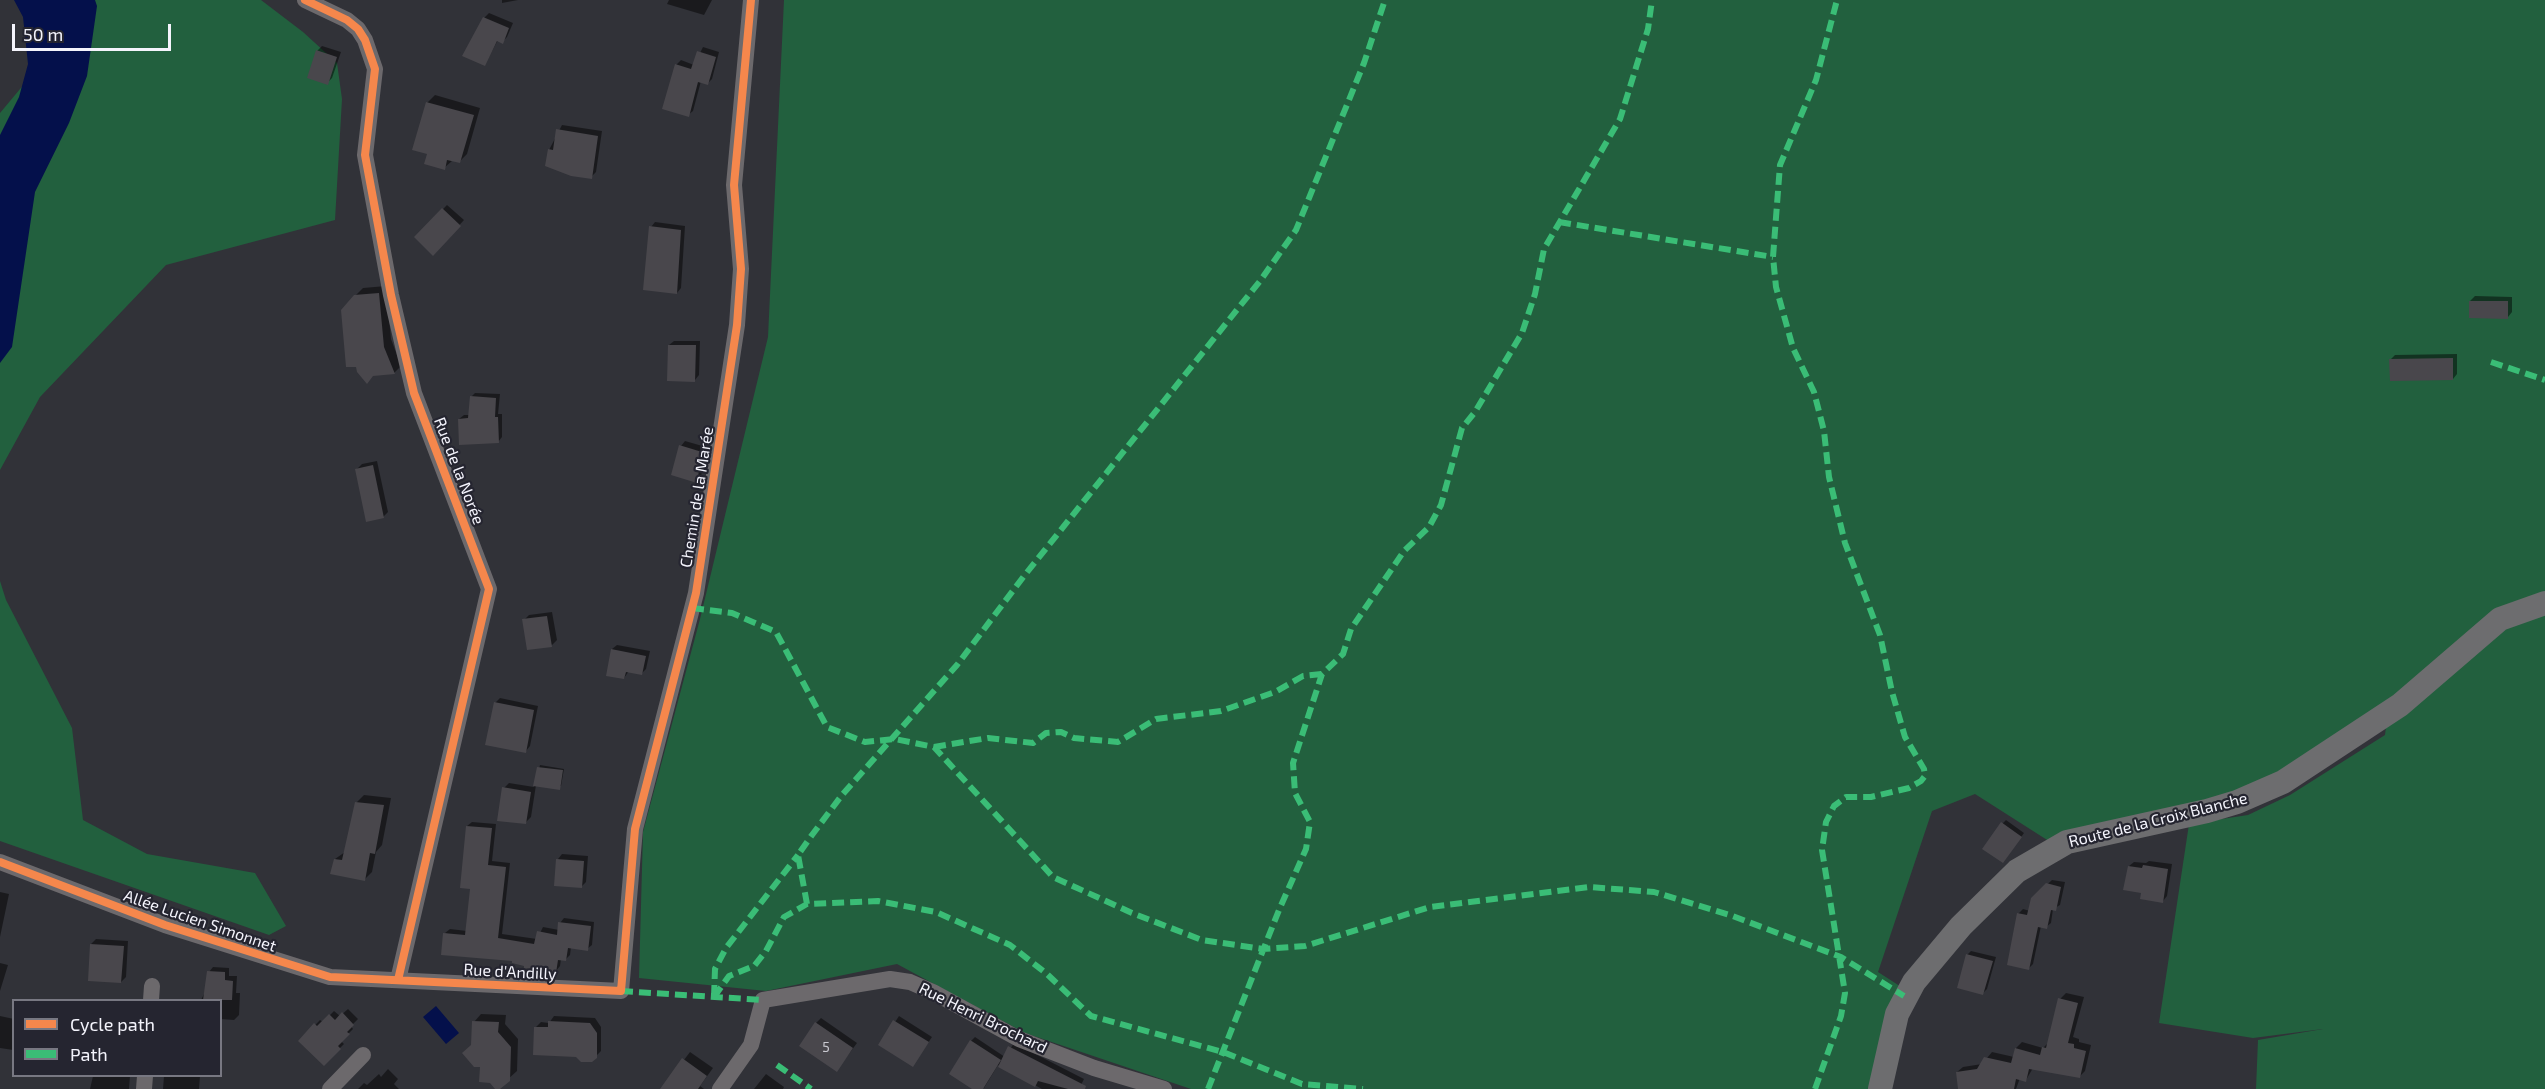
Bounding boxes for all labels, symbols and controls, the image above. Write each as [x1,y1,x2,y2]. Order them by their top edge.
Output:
scale bar [15,12,174,50]
text: 50 m [23,23,63,45]
street label: Rue de la Norée [430,415,488,527]
street label: Chemin de la Marée [676,425,718,569]
street label: Route de la Croix Blanche [2067,788,2249,852]
street label: Allée Lucien Simonnet [121,886,279,956]
street label: Rue d'Andilly [463,960,557,984]
street label: Rue Henri Brochard [916,979,1050,1057]
legend [12,999,222,1077]
text: Cycle path [70,1013,155,1035]
house number: 5 [822,1039,830,1055]
text: Path [70,1043,108,1065]

